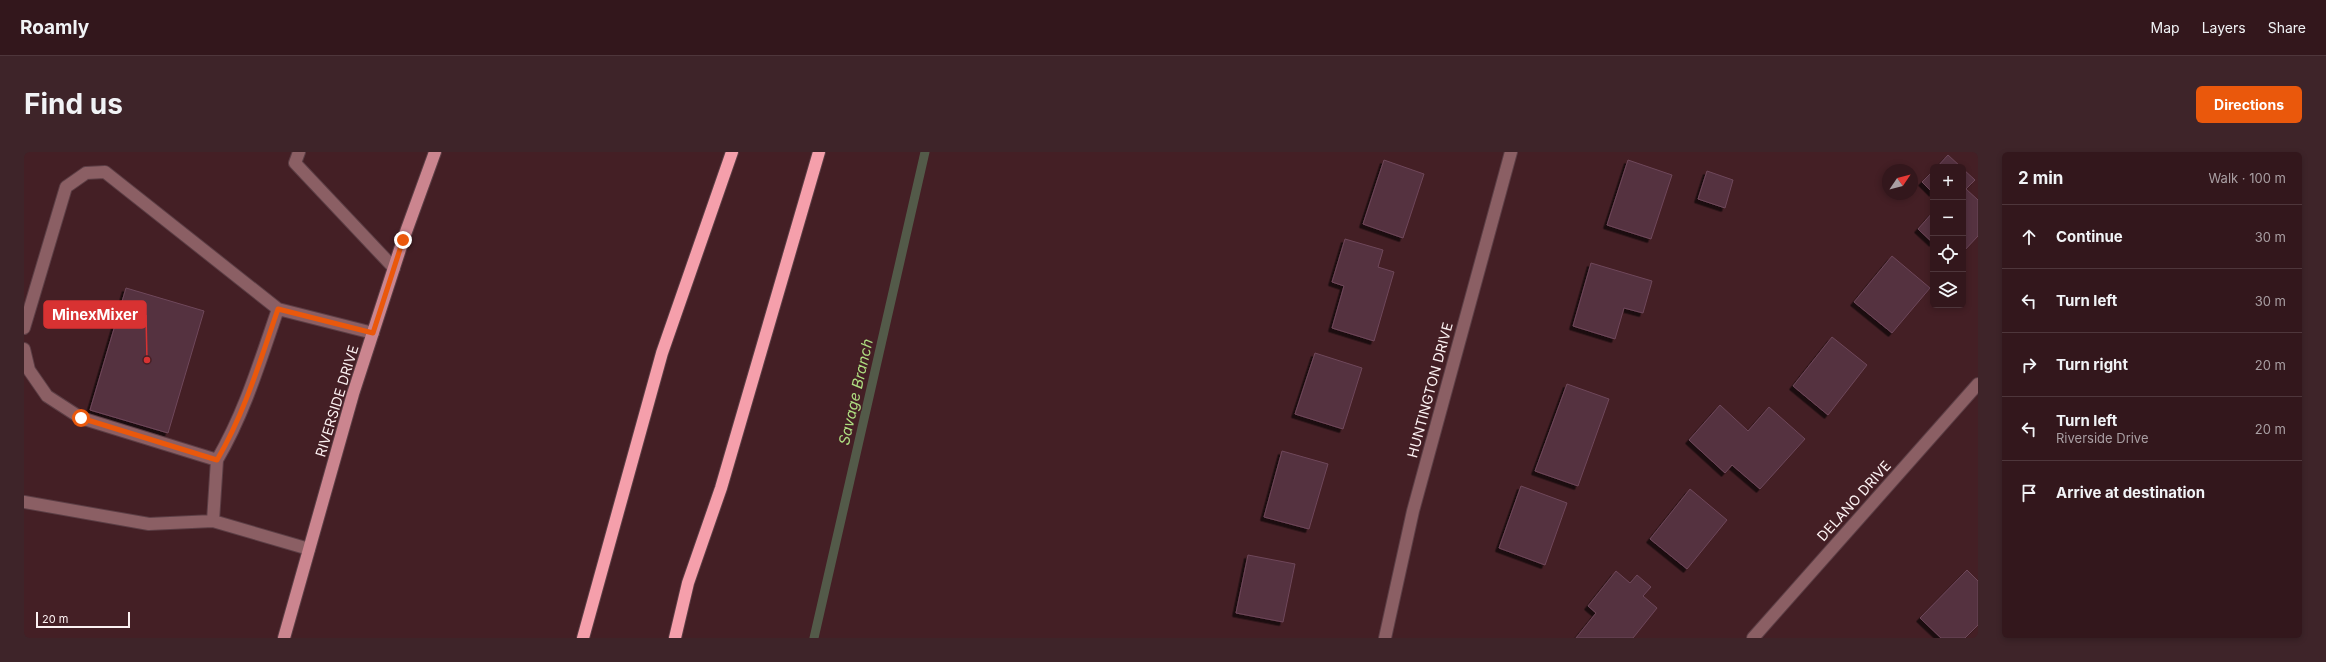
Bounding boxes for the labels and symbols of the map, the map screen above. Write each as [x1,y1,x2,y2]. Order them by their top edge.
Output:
north arrow [1882,164,1918,200]
route end [394,231,412,249]
callout: MinexMixer [44,301,146,328]
text: MinexMixer [52,305,138,324]
street label: HUNTINGTON DRIVE [1403,320,1456,459]
water label: Savage Branch [834,337,877,447]
street label: RIVERSIDE DRIVE [311,343,362,459]
route start [72,409,90,427]
street label: DELANO DRIVE [1813,457,1894,544]
scale bar [36,610,130,629]

